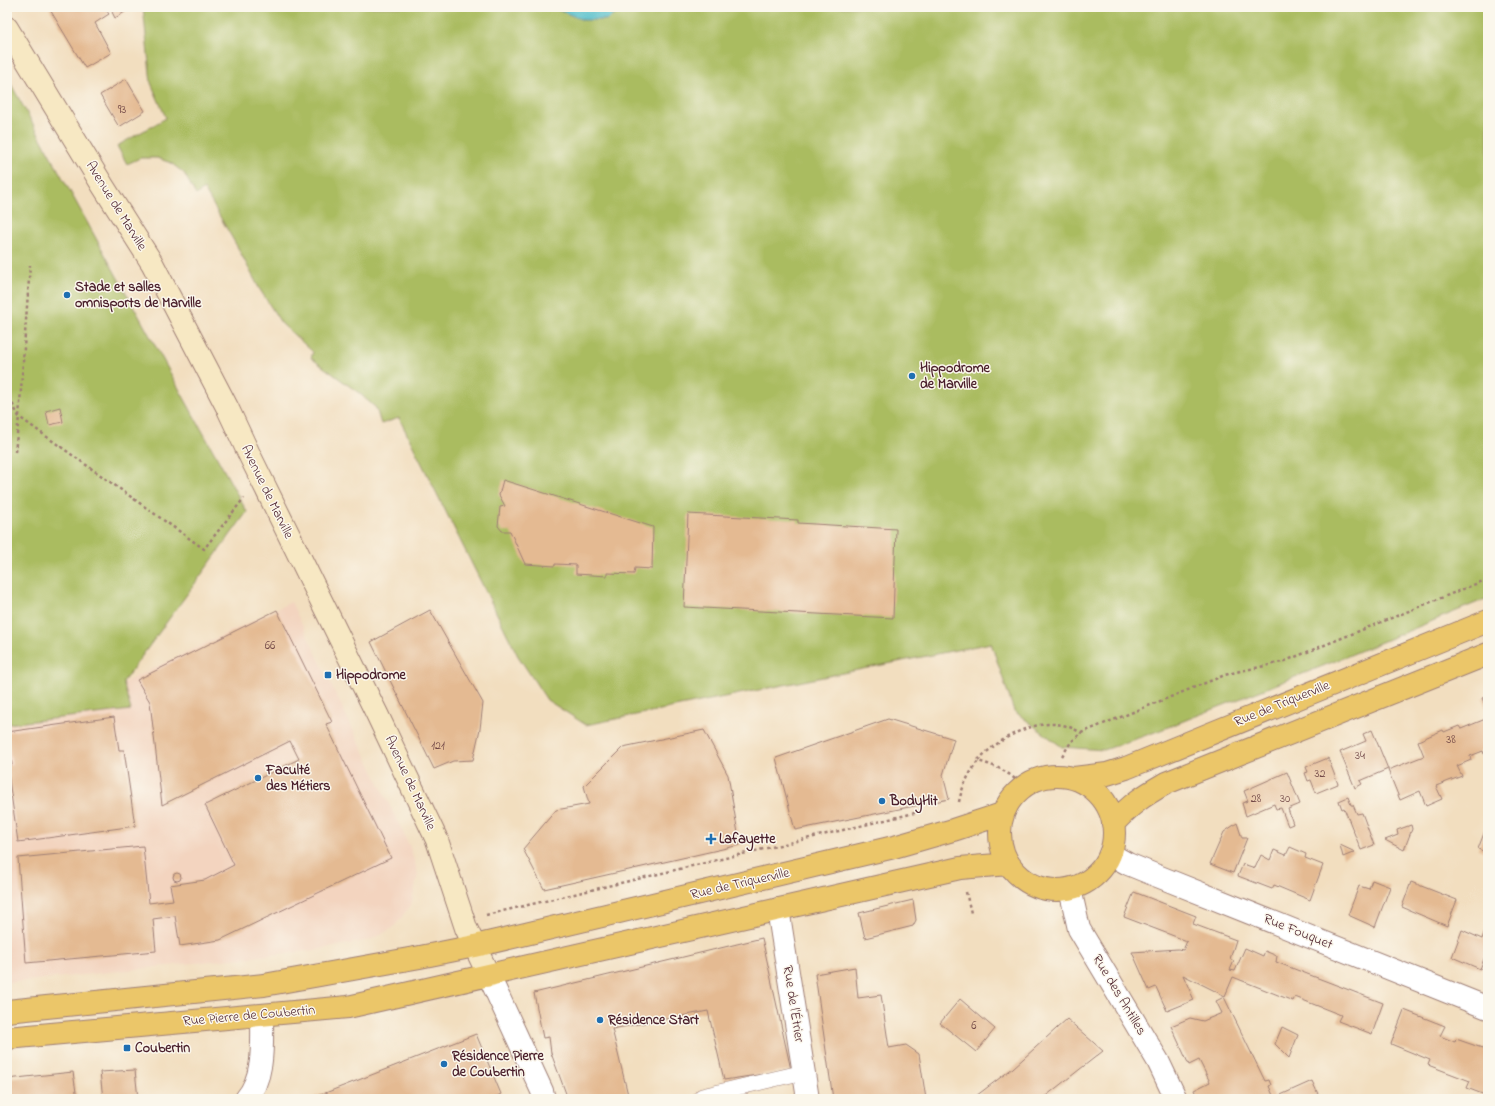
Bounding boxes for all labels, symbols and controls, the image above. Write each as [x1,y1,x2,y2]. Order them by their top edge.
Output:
house number: 93 [118,101,126,119]
street label: Avenue de Marville [80,157,152,256]
place label: Stade et salles omnisports de Marville [75,277,202,314]
marker: Stade et salles omnisports de Marville [62,290,72,300]
place label: Hippodrome de Marville [920,358,991,395]
marker: Hippodrome de Marville [907,371,917,381]
street label: Avenue de Marville [235,441,299,543]
house number: 66 [265,637,276,655]
place label: Hippodrome [336,665,407,686]
marker: Hippodrome [323,670,333,680]
street label: Rue de Triquerville [1231,675,1334,733]
house number: 38 [1446,731,1456,749]
street label: Avenue de Marville [379,732,441,834]
house number: 121 [431,737,445,755]
house number: 34 [1355,747,1365,765]
place label: Faculté des Métiers [265,760,331,797]
house number: 32 [1315,765,1325,783]
marker: Faculté des Métiers [253,773,263,783]
house number: 28 [1251,790,1262,808]
house number: 30 [1280,790,1290,808]
place label: BodyHit [889,791,938,814]
marker: BodyHit [877,796,887,806]
place label: Lafayette [719,829,776,852]
marker: Lafayette [706,834,716,844]
street label: Rue de Triquerville [688,862,792,906]
street label: Rue Fouquet [1260,909,1336,956]
street label: Rue des Antilles [1087,951,1151,1039]
street label: Rue de l'Étrier [777,964,810,1045]
street label: Rue Pierre de Coubertin [182,1000,316,1032]
place label: Résidence Start [607,1010,699,1031]
marker: Résidence Start [595,1015,605,1025]
house number: 6 [971,1017,977,1035]
place label: Coubertin [135,1038,190,1059]
marker: Coubertin [122,1043,132,1053]
place label: Résidence Pierre de Coubertin [451,1046,544,1083]
marker: Résidence Pierre de Coubertin [439,1059,449,1069]

